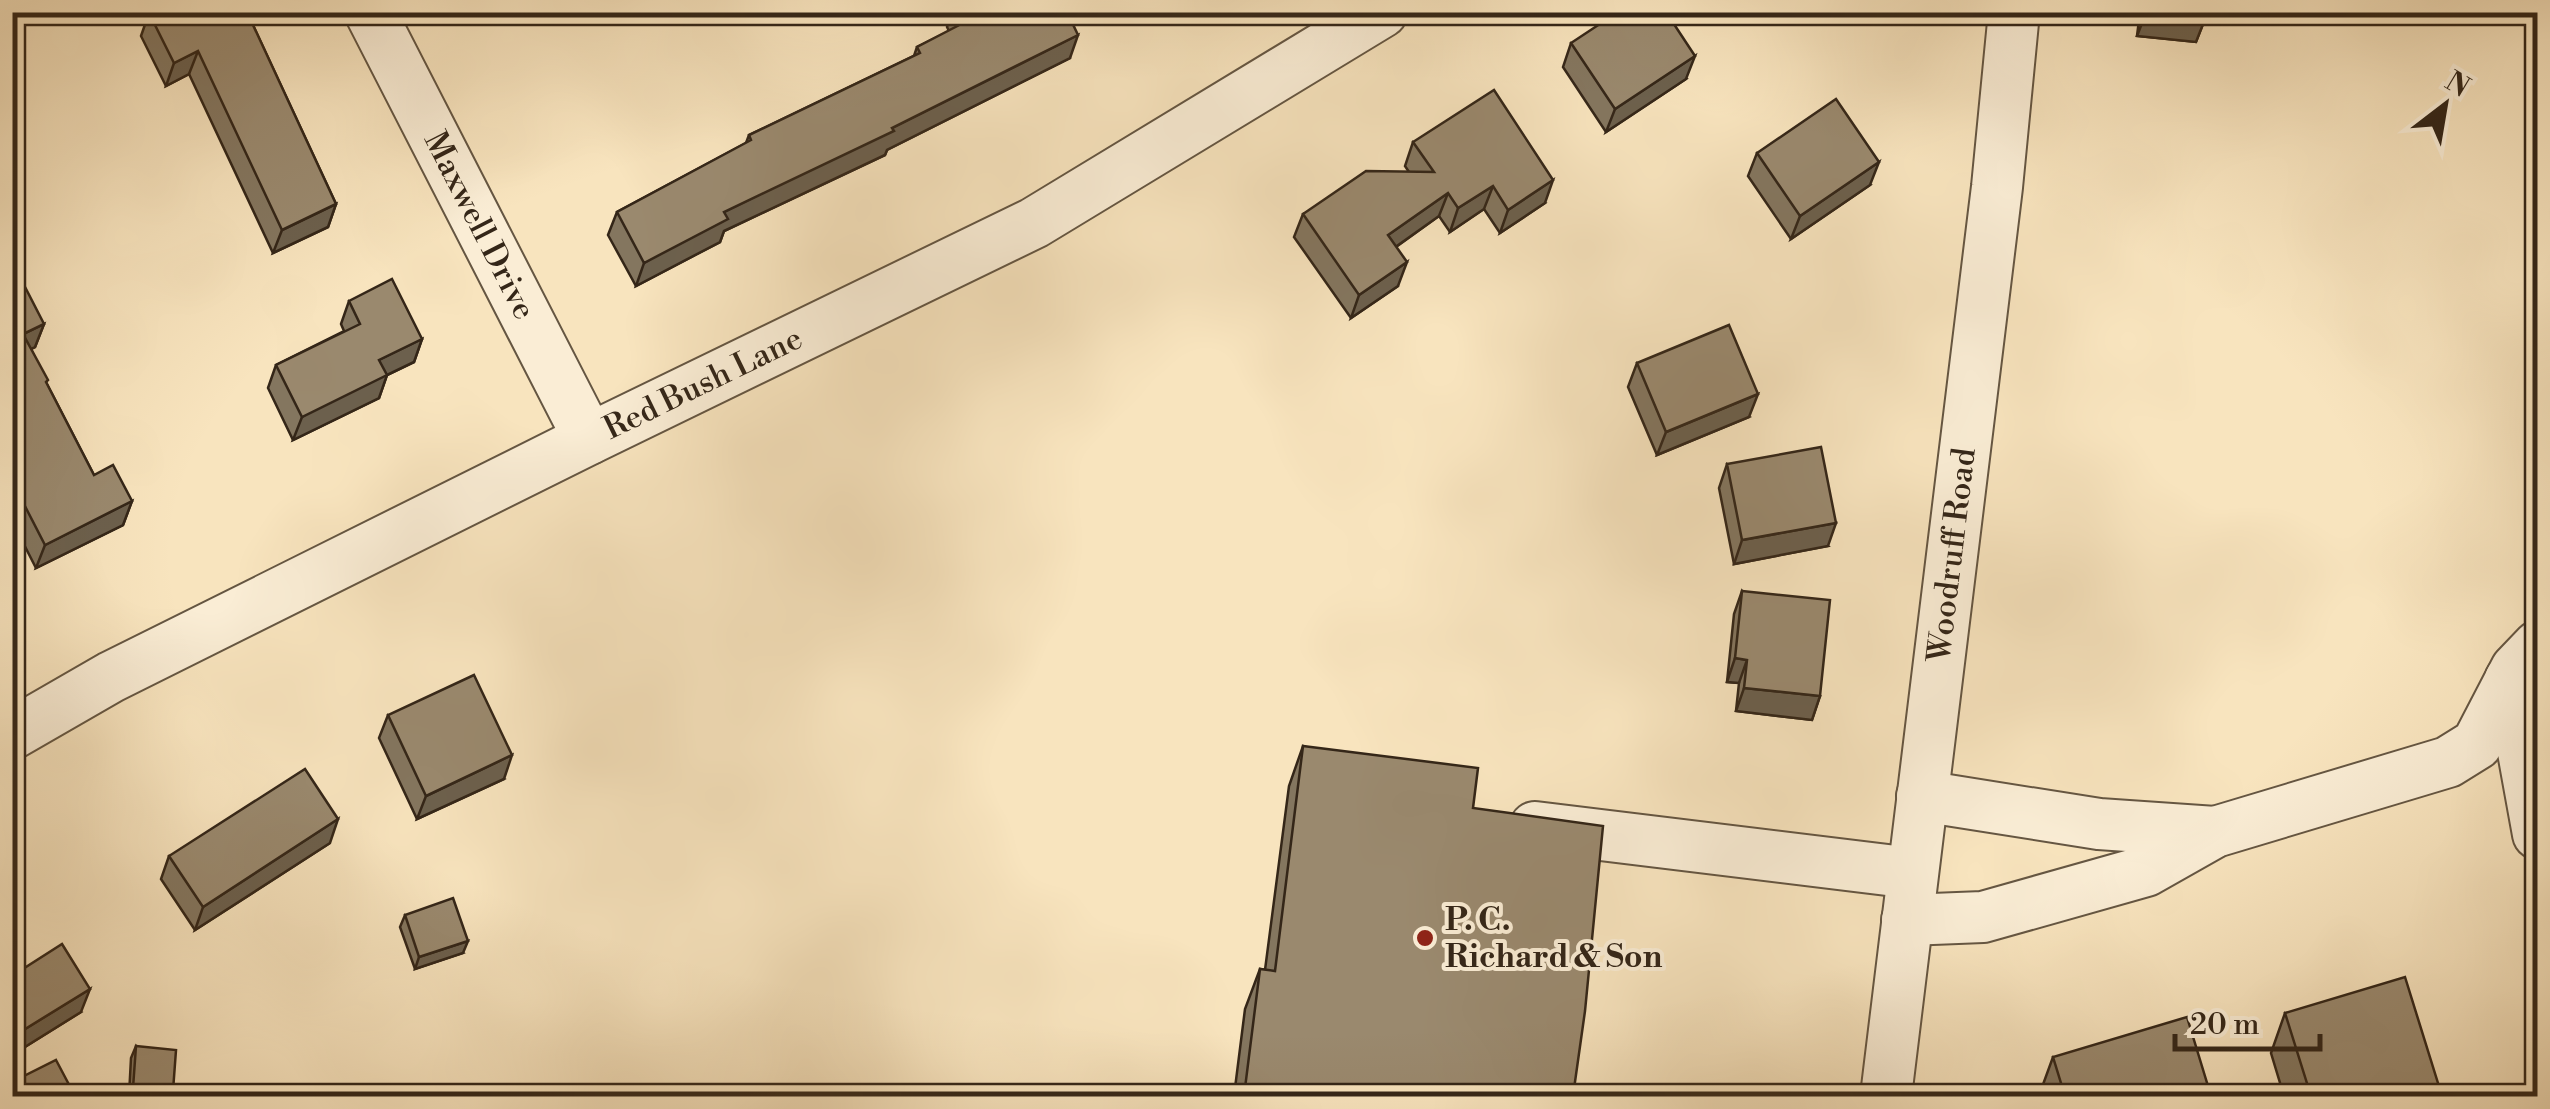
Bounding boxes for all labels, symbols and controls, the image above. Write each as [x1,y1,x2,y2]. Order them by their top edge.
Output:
north arrow [2395,55,2495,155]
text: N [2439,64,2476,106]
street label: Maxwell Drive [415,125,544,326]
street label: Red Bush Lane [597,319,809,449]
street label: Woodruff Road [1919,446,1985,665]
place label: P. C. Richard & Son [1445,900,1663,977]
marker: P. C. Richard & Son [1414,927,1436,949]
scale bar [2175,989,2320,1051]
text: 20 m [2190,1006,2259,1044]

